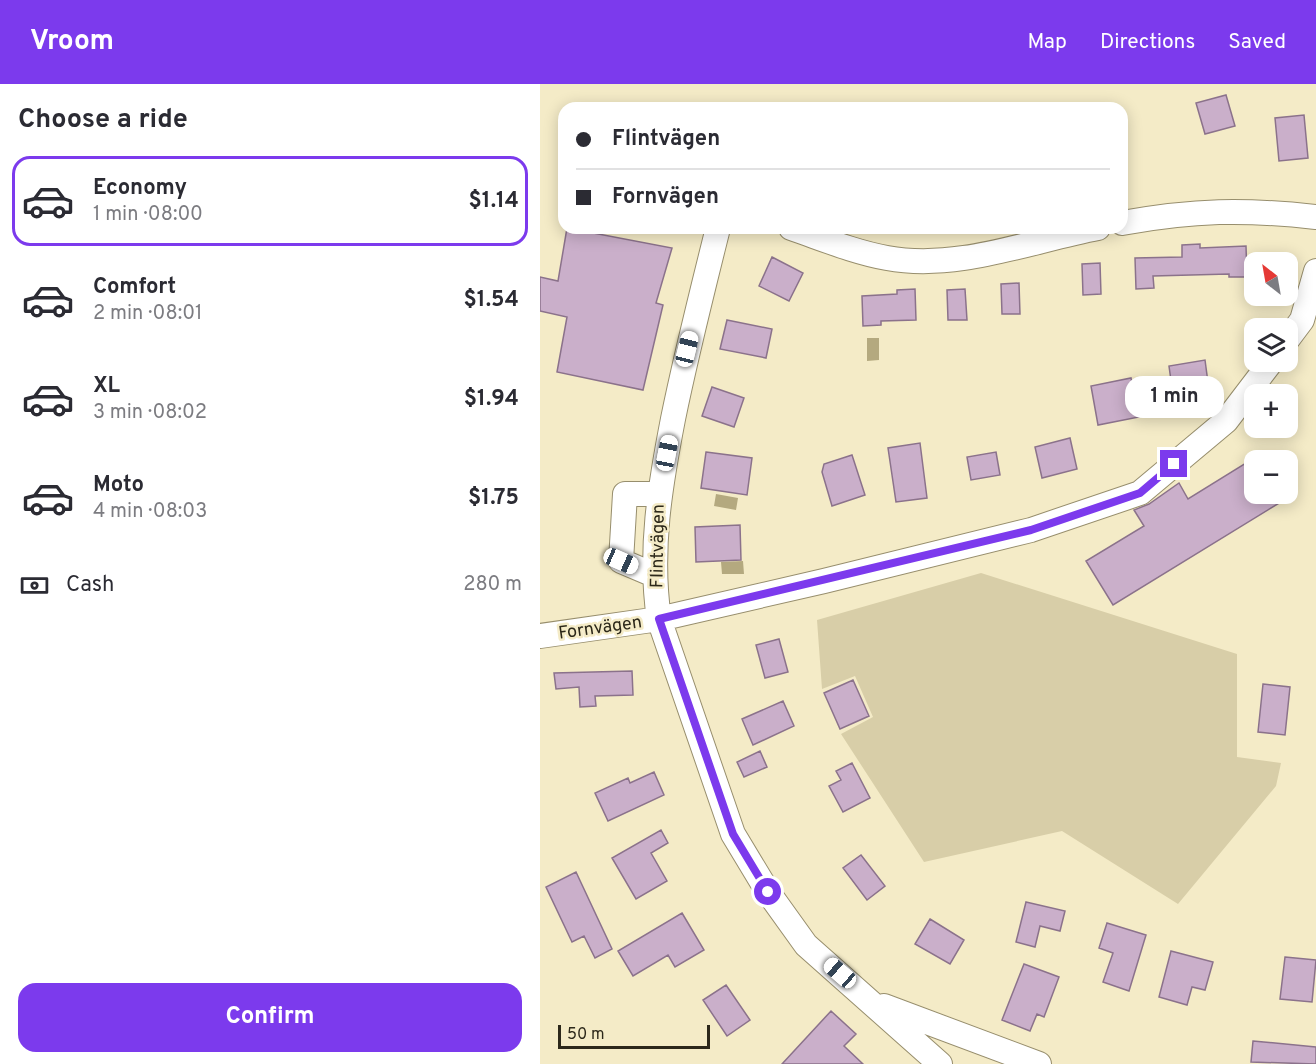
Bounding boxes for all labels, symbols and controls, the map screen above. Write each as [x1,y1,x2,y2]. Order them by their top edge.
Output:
text: Vroom [30,24,114,60]
text: Map [1027,29,1067,56]
text: Directions [1100,29,1195,56]
text: Saved [1228,29,1286,56]
text: Choose a ride [18,103,188,137]
text: Flintvägen [612,126,720,153]
icon: car [21,174,75,228]
text: Economy [93,175,187,202]
text: Fornvägen [612,184,719,211]
text: $1.14 [469,188,519,215]
text: 1 min · 08:00 [93,202,203,228]
north arrow [1244,252,1298,306]
map controls [1244,252,1298,504]
icon: car [21,273,75,327]
text: Comfort [93,274,176,301]
text: $1.54 [463,287,519,314]
text: 2 min · 08:01 [93,301,202,327]
button: layers [1244,318,1298,372]
car [674,329,700,369]
icon: car [21,372,75,426]
text: XL [93,373,120,400]
callout: 1 min [1124,377,1224,419]
text: 1 min [1150,384,1199,410]
button: + [1244,384,1298,438]
text: $1.94 [464,386,519,413]
text: 3 min · 08:02 [93,400,207,426]
car [655,434,679,472]
route end [1160,450,1187,477]
button: − [1244,450,1298,504]
icon: car [21,471,75,525]
text: Moto [93,472,144,499]
text: $1.75 [468,485,519,512]
text: 4 min · 08:03 [93,499,207,525]
street label: Flintvägen [646,504,671,588]
car [601,545,641,577]
icon: cash [18,569,51,602]
text: Cash [66,572,115,599]
text: 280 m [463,572,522,598]
street label: Fornvägen [557,611,643,646]
route start [754,878,781,905]
car [821,954,859,992]
button: Confirm [18,983,522,1052]
scale bar [558,1022,710,1050]
text: 50 m [567,1025,605,1045]

